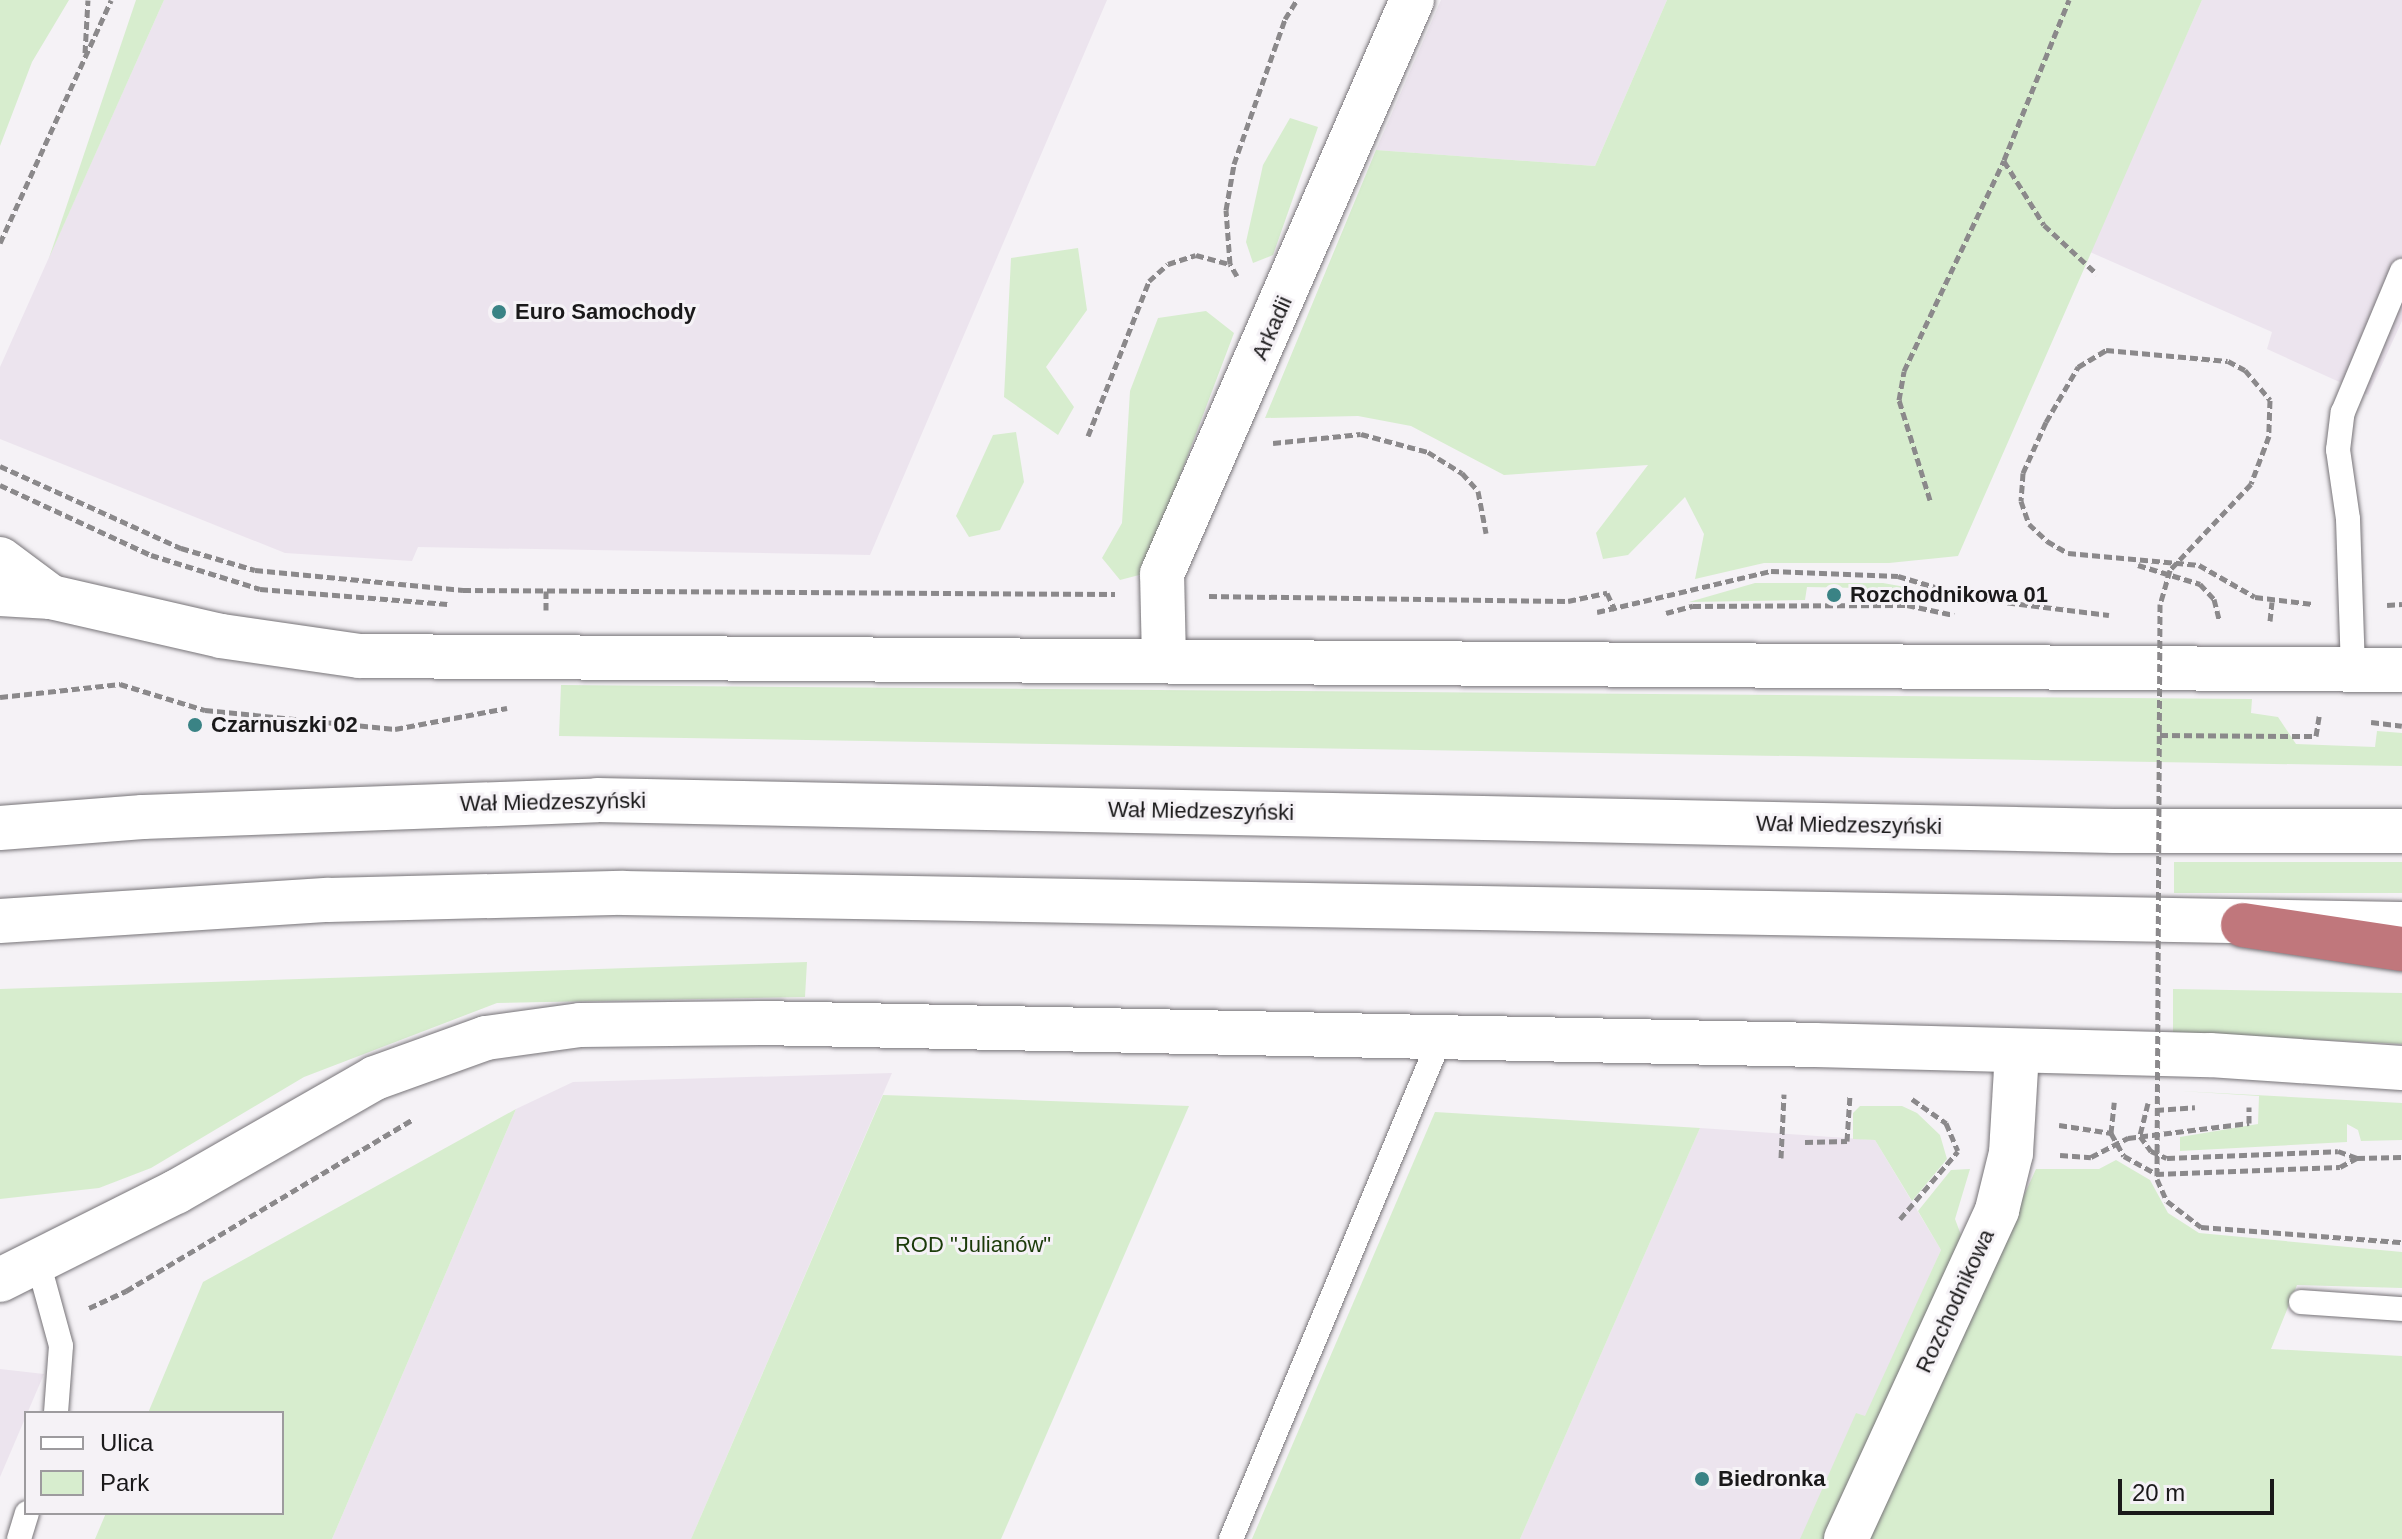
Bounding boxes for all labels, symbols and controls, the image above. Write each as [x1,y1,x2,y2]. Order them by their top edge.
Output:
street label: Arkadii [1246,292,1298,364]
place label: Euro Samochody [515,299,696,325]
marker: Euro Samochody [490,303,508,321]
place label: Rozchodnikowa 01 [1850,582,2048,608]
marker: Rozchodnikowa 01 [1825,586,1843,604]
place label: Czarnuszki 02 [211,712,358,738]
marker: Czarnuszki 02 [186,716,204,734]
street label: Wał Miedzeszyński [460,787,646,817]
street label: Wał Miedzeszyński [1108,796,1294,826]
street label: Wał Miedzeszyński [1756,810,1942,840]
street label: Rozchodnikowa [1910,1225,2000,1377]
park label: ROD "Julianów" [895,1232,1051,1258]
legend [24,1411,284,1515]
text: Ulica [100,1429,153,1456]
scale bar [2122,1463,2278,1513]
place label: Biedronka [1718,1466,1826,1492]
text: Park [100,1469,149,1496]
marker: Biedronka [1693,1470,1711,1488]
text: 20 m [2132,1479,2185,1506]

